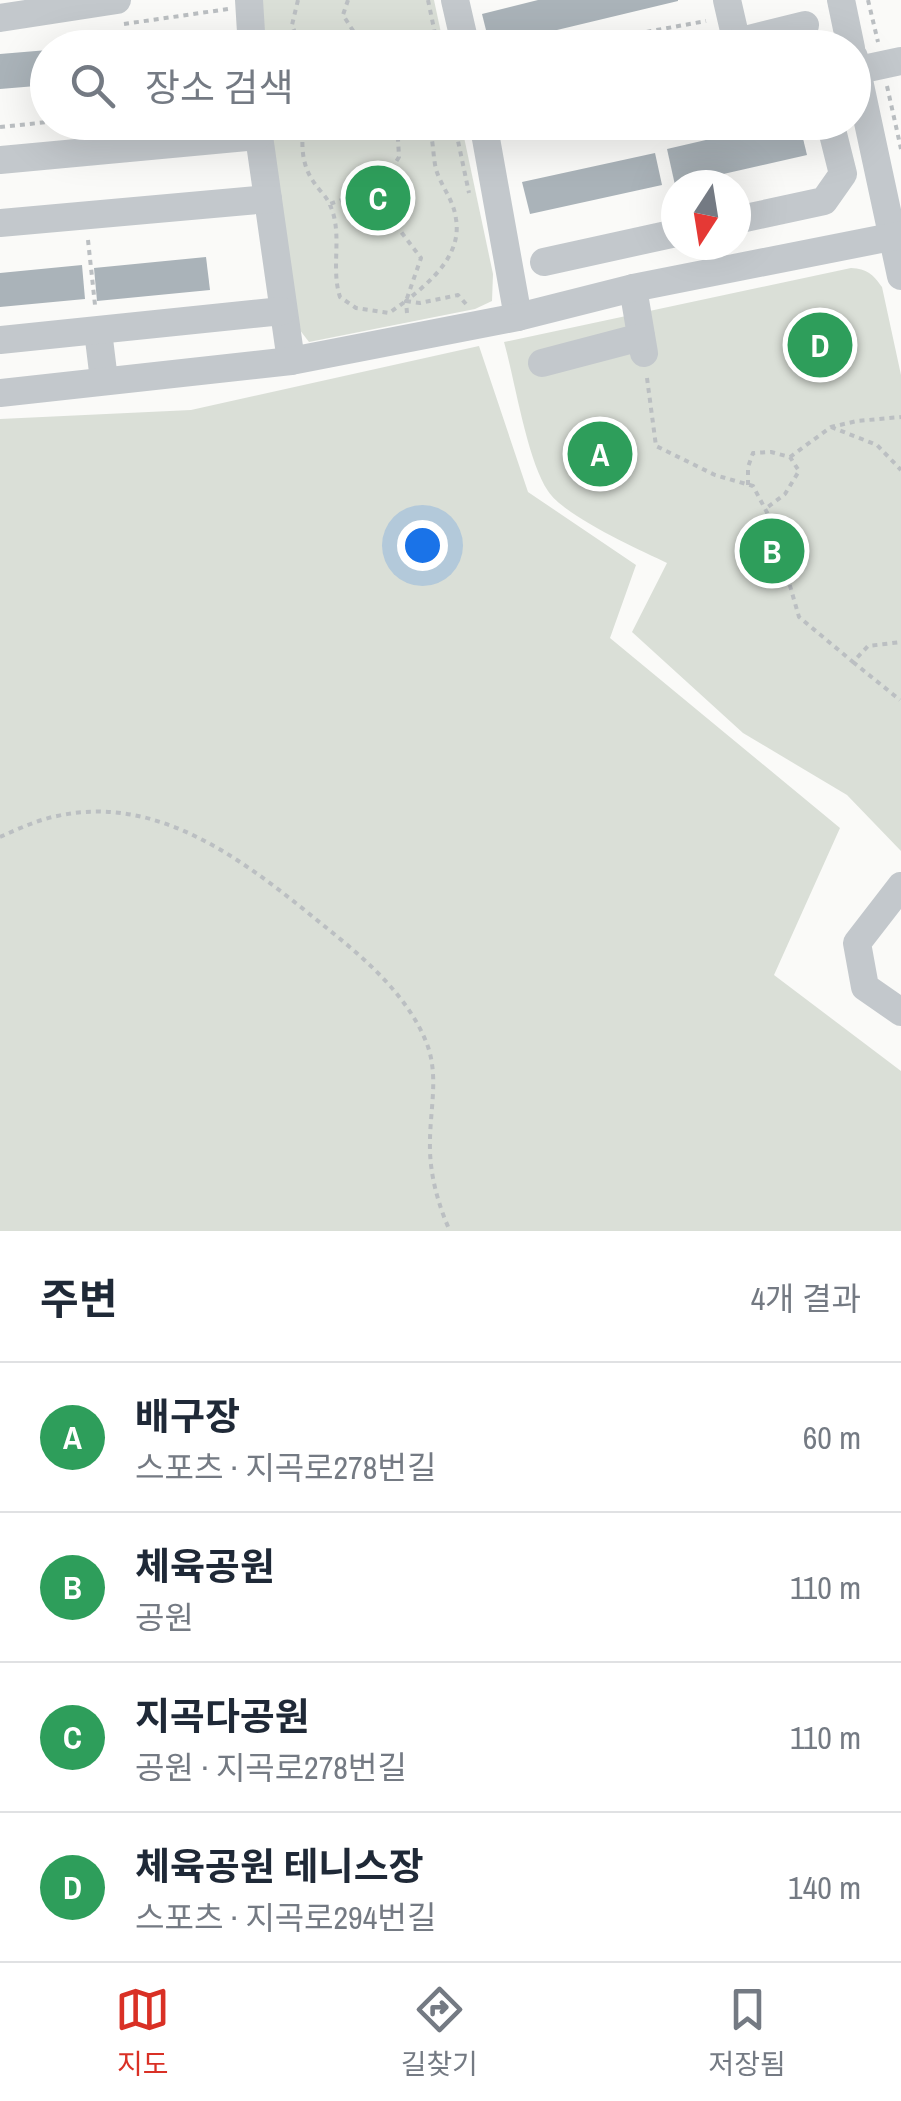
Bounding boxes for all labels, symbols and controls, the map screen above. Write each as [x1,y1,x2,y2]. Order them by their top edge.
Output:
search box [30,30,871,140]
icon: search [65,58,120,113]
text: 장소 검색 [145,62,294,113]
pin: C [346,160,410,236]
north arrow [661,170,751,260]
pin: D [788,308,852,382]
pin: A [568,416,632,492]
pin: B [740,514,804,588]
your location [397,520,448,571]
text: 주변 [40,1271,117,1327]
text: 4개 결과 [751,1277,861,1320]
text: 배구장 [135,1391,240,1442]
text: A [63,1416,82,1459]
text: 60 m [803,1416,861,1459]
text: 스포츠 · 지곡로278번길 [135,1446,436,1489]
text: 체육공원 [135,1541,275,1592]
text: B [63,1566,82,1609]
text: 110 m [790,1566,861,1609]
text: 공원 [135,1596,194,1639]
text: 지곡다공원 [135,1691,310,1742]
text: C [63,1716,82,1759]
text: 110 m [790,1716,861,1759]
text: 공원 · 지곡로278번길 [135,1746,407,1789]
text: 체육공원 테니스장 [135,1841,423,1892]
text: D [63,1866,82,1909]
text: 140 m [788,1866,861,1909]
text: 스포츠 · 지곡로294번길 [135,1896,436,1939]
tab: 지도 [115,1982,170,2083]
tab: 길찾기 [401,1982,478,2083]
tab: 저장됨 [708,1982,786,2083]

